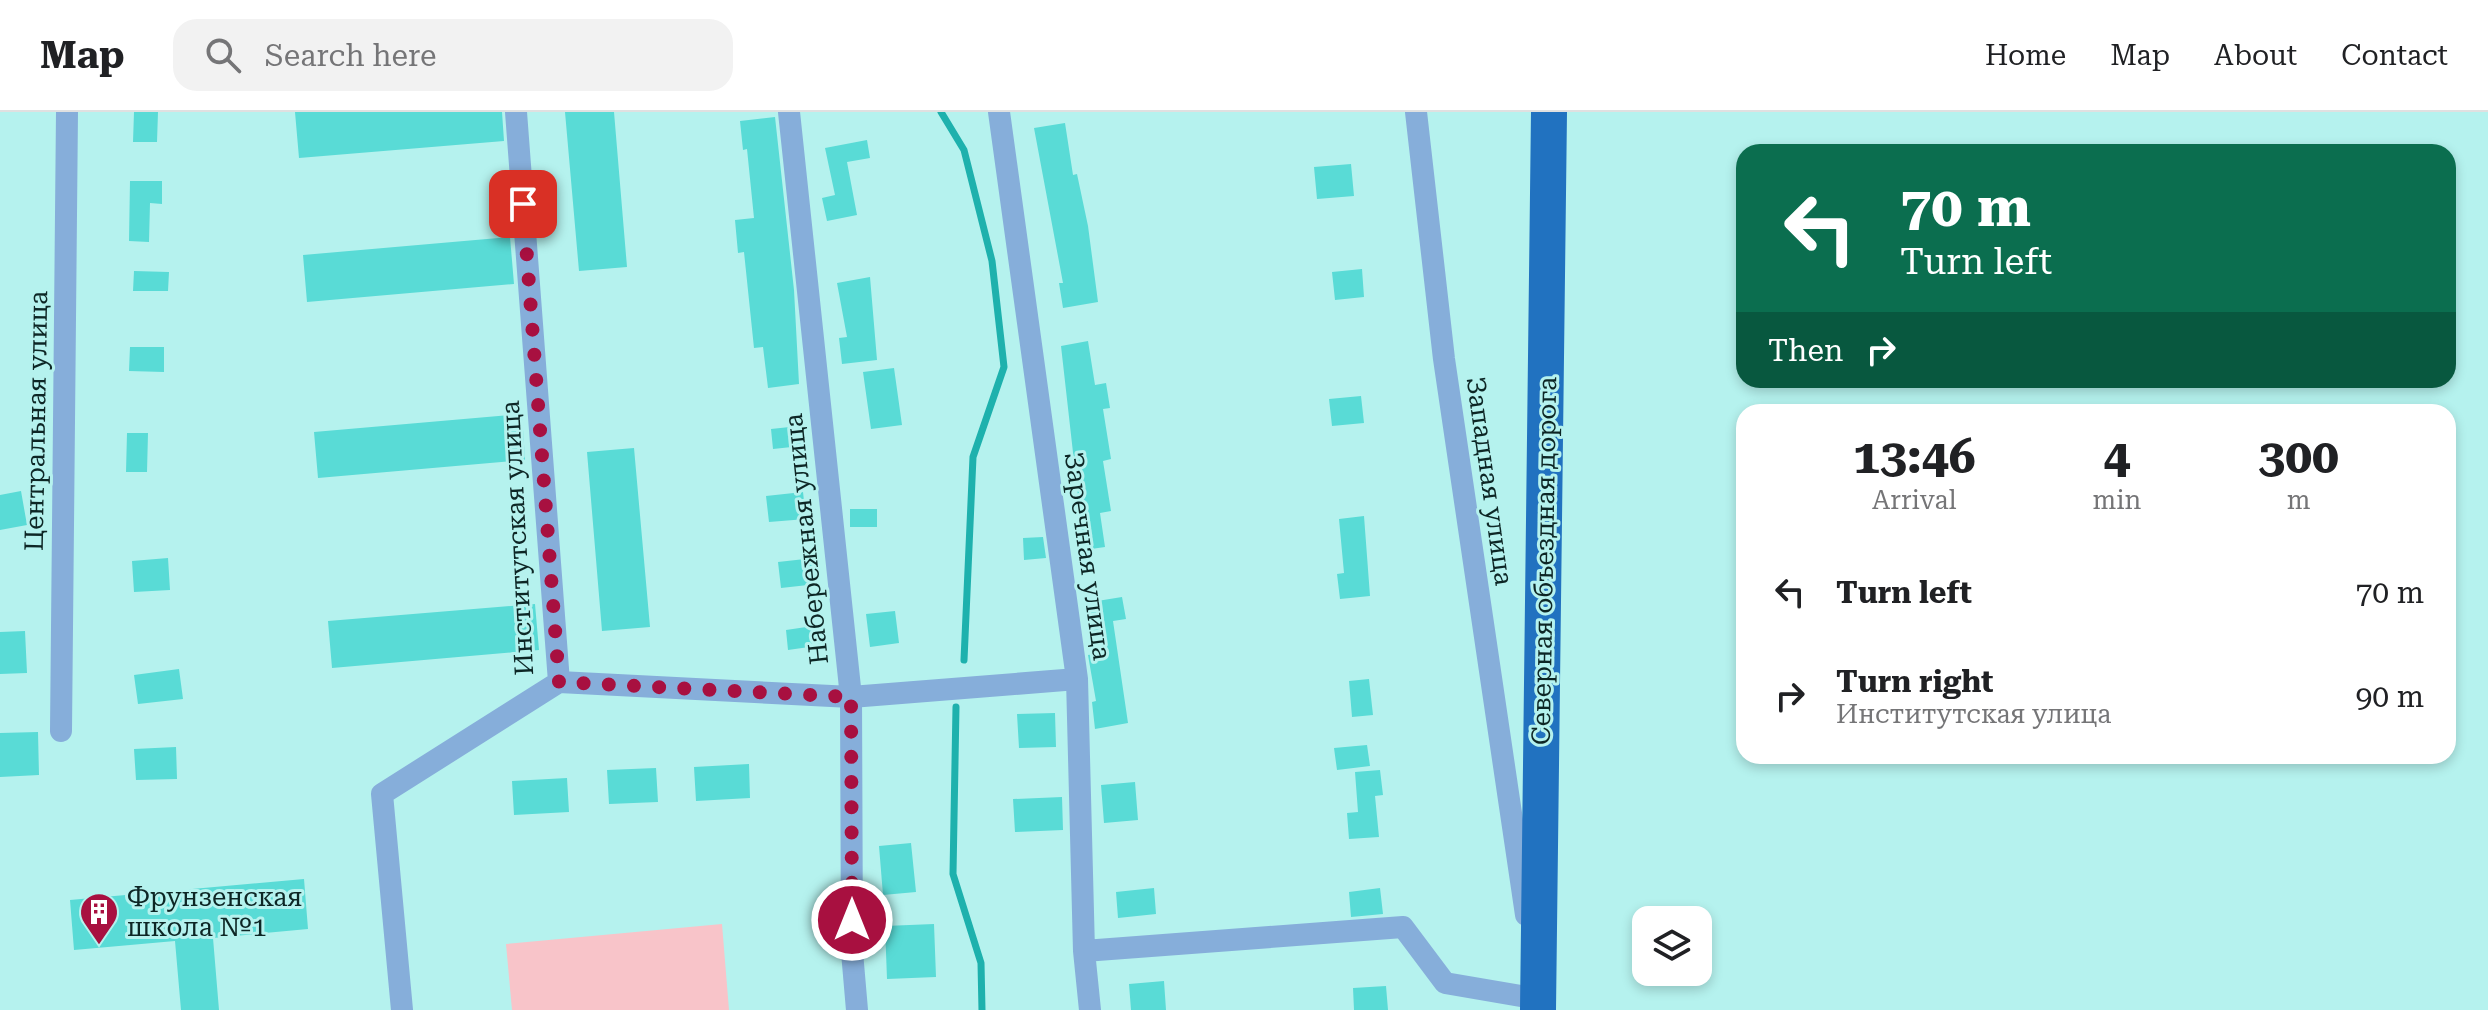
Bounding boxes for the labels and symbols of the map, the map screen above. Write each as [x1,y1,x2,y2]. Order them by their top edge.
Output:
pin [489,170,557,238]
street label: Центральная улица [19,291,53,551]
street label: Западная улица [1461,375,1519,587]
street label: Северная объездная дорога [1526,377,1562,745]
street label: Институтская улица [495,400,539,676]
street label: Набережная улица [778,412,834,666]
street label: Заречная улица [1059,450,1117,662]
position arrow [810,878,894,962]
place label: Фрунзенская школа №1 [127,882,302,942]
building icon: Фрунзенская школа №1 [78,891,120,946]

